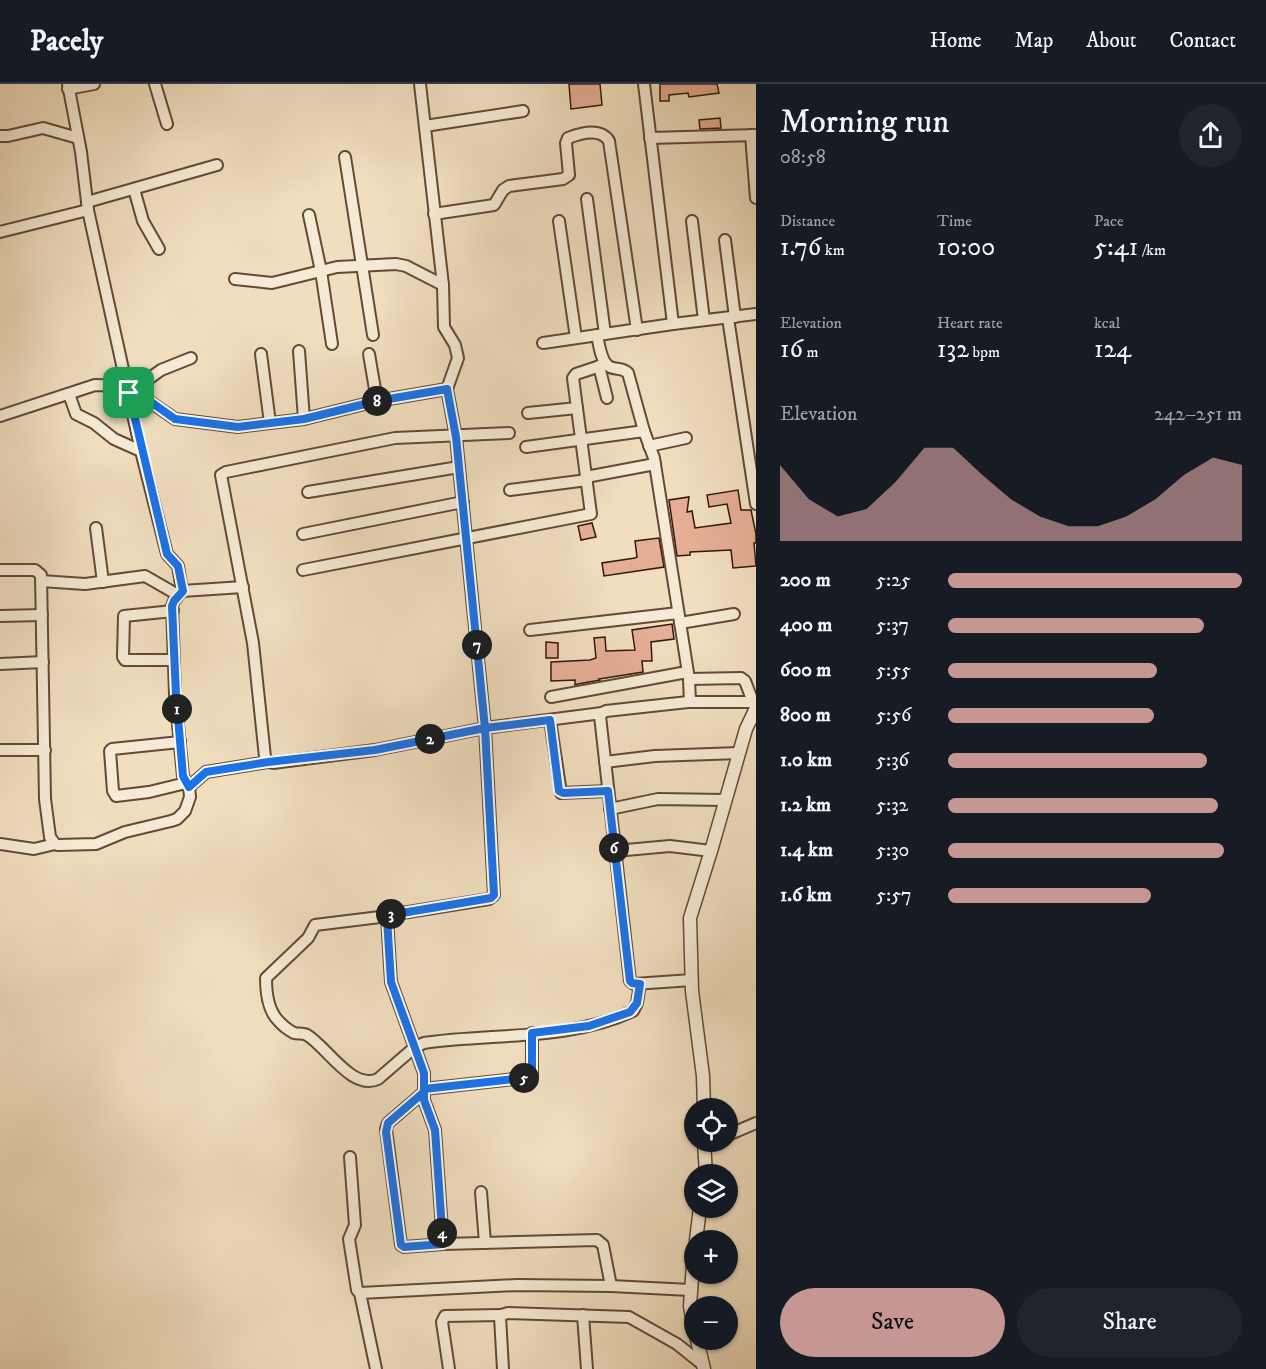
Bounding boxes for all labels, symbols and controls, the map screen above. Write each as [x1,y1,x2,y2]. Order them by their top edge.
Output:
text: Pacely [30,24,103,59]
text: Home [930,28,982,54]
text: Map [1015,28,1053,54]
text: About [1086,28,1137,54]
text: Contact [1170,28,1236,54]
text: Morning run [780,102,949,143]
button: share [1179,104,1242,167]
text: 08:58 [780,145,826,170]
text: Distance [780,211,835,231]
text: Time [937,211,972,231]
text: Pace [1094,211,1124,231]
text: 1.76 [780,231,821,264]
text: 10:00 [937,231,995,264]
text: 5:41 [1094,231,1138,264]
text: km [821,240,845,260]
text: /km [1138,240,1166,260]
text: Elevation [780,313,842,333]
text: Heart rate [937,313,1003,333]
text: kcal [1094,313,1120,333]
text: 16 [780,333,803,366]
text: 132 [937,333,969,366]
text: 124 [1094,333,1131,366]
text: m [803,342,818,362]
text: bpm [969,342,1000,362]
pin [103,367,154,418]
icon: arrive [112,376,145,409]
pin: 8 [362,386,392,416]
text: 8 [373,391,381,411]
text: Elevation [780,402,857,427]
text: 242–251 m [1154,402,1242,427]
text: 200 m [780,568,831,593]
text: 5:25 [876,568,911,593]
text: 400 m [780,613,832,638]
text: 5:37 [876,613,909,638]
pin: 7 [462,630,492,660]
text: 7 [473,635,481,655]
text: 600 m [780,658,831,683]
text: 5:55 [876,658,911,683]
pin: 1 [162,694,192,724]
text: 1 [174,699,180,719]
text: 800 m [780,703,831,728]
text: 5:56 [876,703,912,728]
pin: 2 [415,724,445,754]
text: 2 [426,729,434,749]
text: 1.0 km [780,748,832,773]
text: 5:36 [876,748,909,773]
text: 1.2 km [780,793,831,818]
text: 5:32 [876,793,908,818]
pin: 6 [599,833,629,863]
text: 6 [610,838,618,858]
text: 1.4 km [780,838,833,863]
text: 5:30 [876,838,909,863]
text: 1.6 km [780,883,832,908]
text: 5:57 [876,883,912,908]
pin: 3 [376,899,406,929]
text: 3 [388,904,394,924]
pin: 5 [509,1063,539,1093]
text: 5 [520,1068,528,1088]
map controls [684,1098,738,1350]
button: locate [684,1098,738,1152]
button: layers [684,1164,738,1218]
pin: 4 [427,1218,457,1248]
text: 4 [437,1223,447,1243]
button: + [684,1230,738,1284]
button: Save [780,1288,1005,1357]
button: Share [1017,1288,1242,1357]
button: − [684,1296,738,1350]

